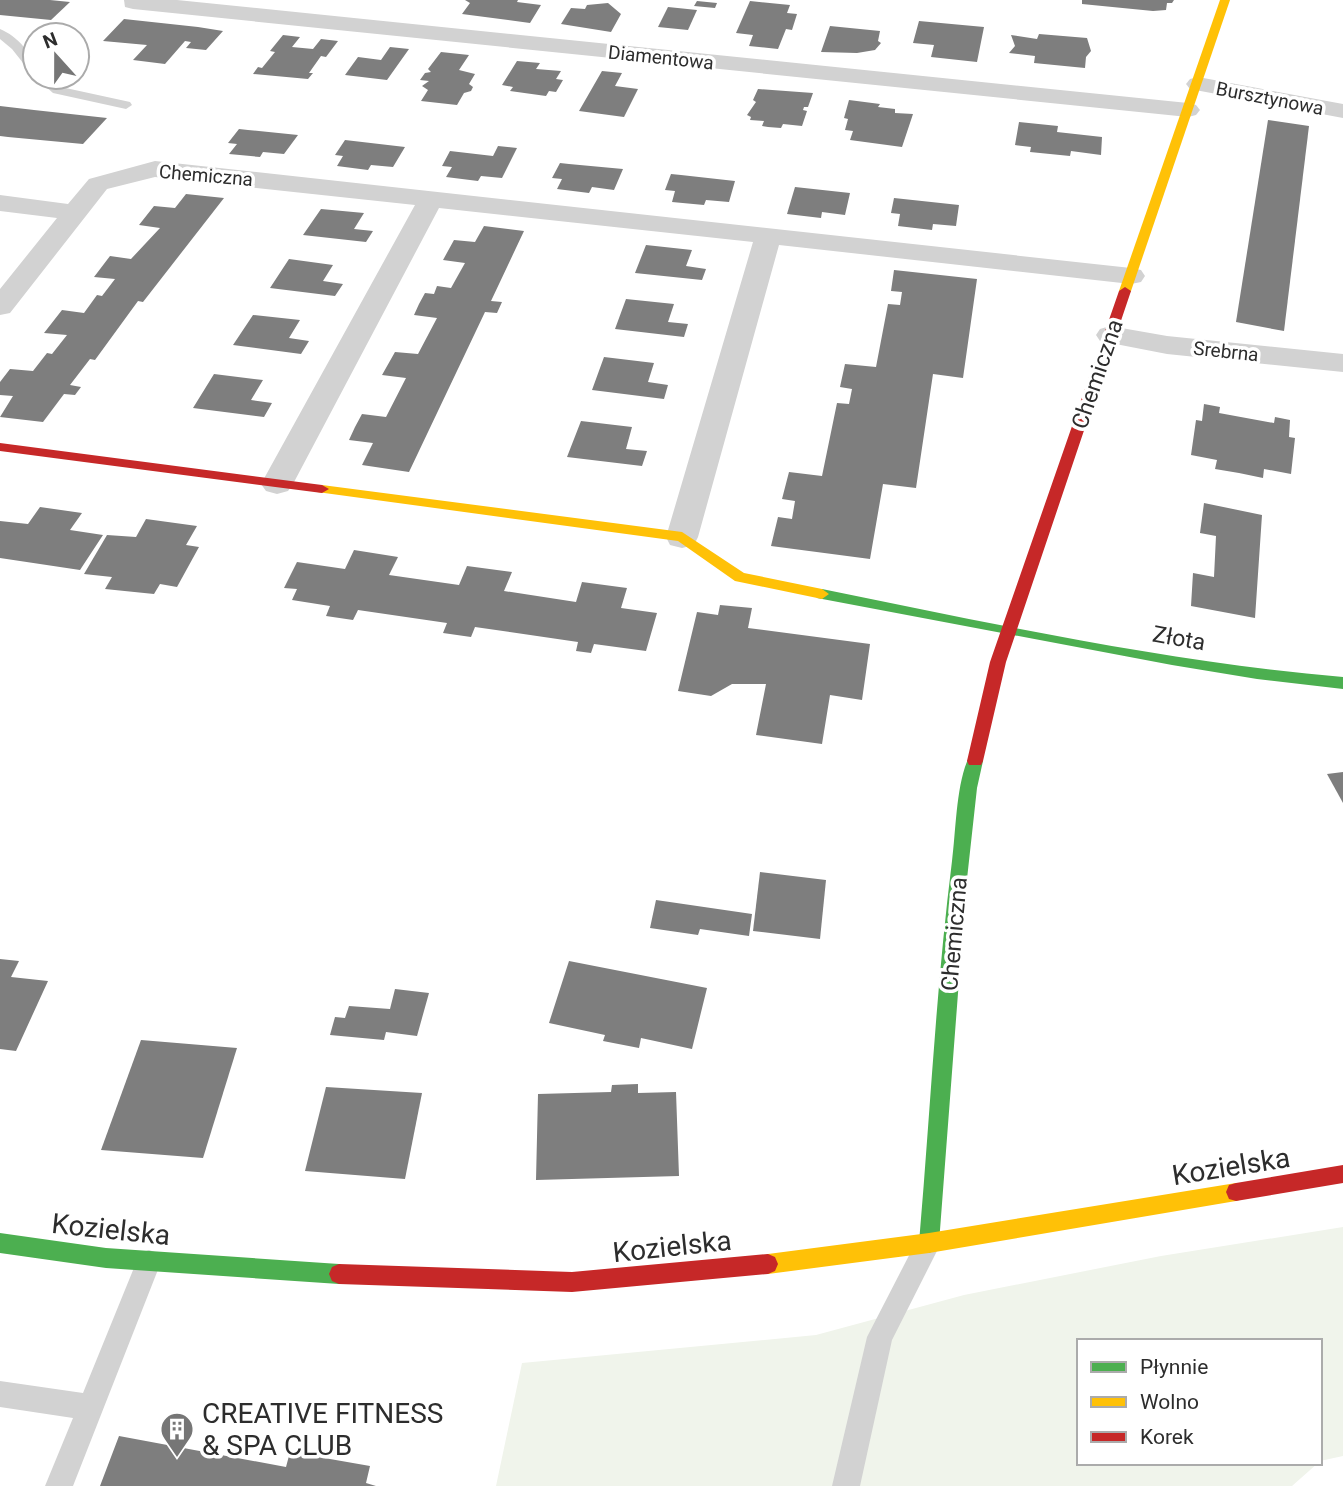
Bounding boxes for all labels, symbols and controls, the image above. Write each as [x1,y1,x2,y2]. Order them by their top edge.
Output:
north arrow [21,21,91,91]
text: N [40,27,60,54]
street label: Diamentowa [607,41,715,74]
street label: Bursztynowa [1214,77,1326,120]
street label: Chemiczna [158,160,254,191]
street label: Chemiczna [1066,316,1129,433]
street label: Srebrna [1192,337,1260,366]
street label: Złota [1150,621,1207,656]
street label: Chemiczna [936,876,973,992]
street label: Kozielska [1170,1141,1293,1192]
street label: Kozielska [50,1207,172,1252]
street label: Kozielska [611,1224,733,1269]
legend [1077,1339,1322,1465]
text: Płynnie [1140,1355,1208,1379]
text: Wolno [1140,1390,1199,1414]
place label: CREATIVE FITNESS & SPA CLUB [202,1397,443,1462]
building icon: CREATIVE FITNESS & SPA CLUB [158,1410,196,1459]
text: Korek [1140,1425,1194,1449]

